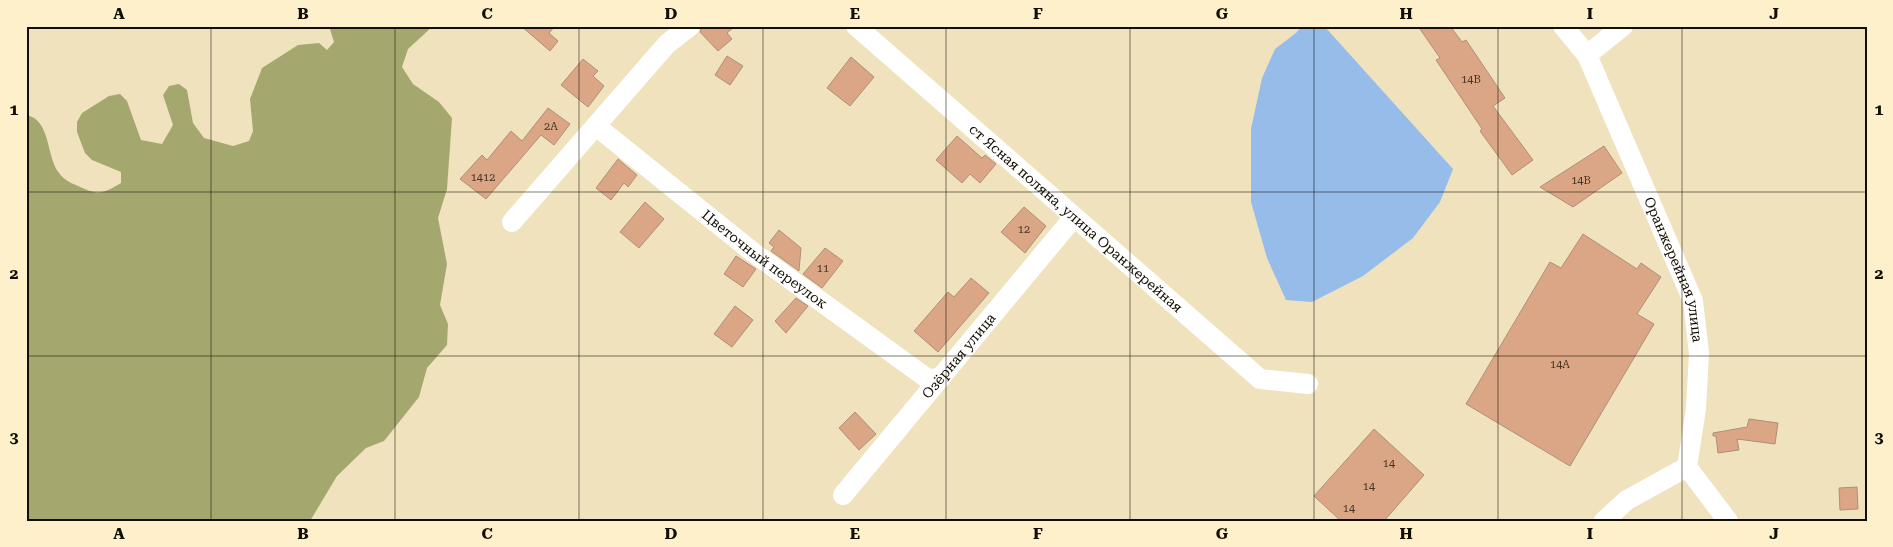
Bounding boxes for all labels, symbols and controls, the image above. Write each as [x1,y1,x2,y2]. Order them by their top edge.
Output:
text: A [113,4,125,23]
text: B [297,4,309,23]
text: C [481,4,493,23]
text: D [665,4,678,23]
text: E [850,4,860,23]
text: F [1033,4,1043,23]
text: G [1216,4,1229,23]
text: H [1399,4,1413,23]
text: I [1587,4,1593,23]
text: J [1769,4,1779,23]
house number: 14В [1461,73,1481,86]
text: 1 [10,100,19,119]
text: 1 [1875,100,1884,119]
house number: 2А [544,120,558,133]
street label: ст Ясная поляна, улица Оранжерейная [966,121,1186,316]
house number: 1412 [471,171,495,184]
house number: 14В [1571,174,1591,187]
street label: Оранжерейная улица [1641,194,1706,344]
street label: Цветочный переулок [699,206,831,312]
house number: 12 [1018,223,1030,236]
house number: 11 [817,262,829,275]
text: 2 [10,264,19,283]
text: 2 [1875,264,1884,283]
street label: Озёрная улица [919,310,999,402]
house number: 14А [1550,358,1570,371]
text: 3 [10,428,19,447]
text: 3 [1875,428,1884,447]
house number: 14 [1383,457,1396,470]
house number: 14 [1363,480,1376,493]
house number: 14 [1343,502,1356,515]
text: A [113,524,125,543]
text: B [297,524,309,543]
text: C [481,524,493,543]
text: D [665,524,678,543]
text: E [850,524,860,543]
text: F [1033,524,1043,543]
text: G [1216,524,1229,543]
text: H [1399,524,1413,543]
text: I [1587,524,1593,543]
text: J [1769,524,1779,543]

